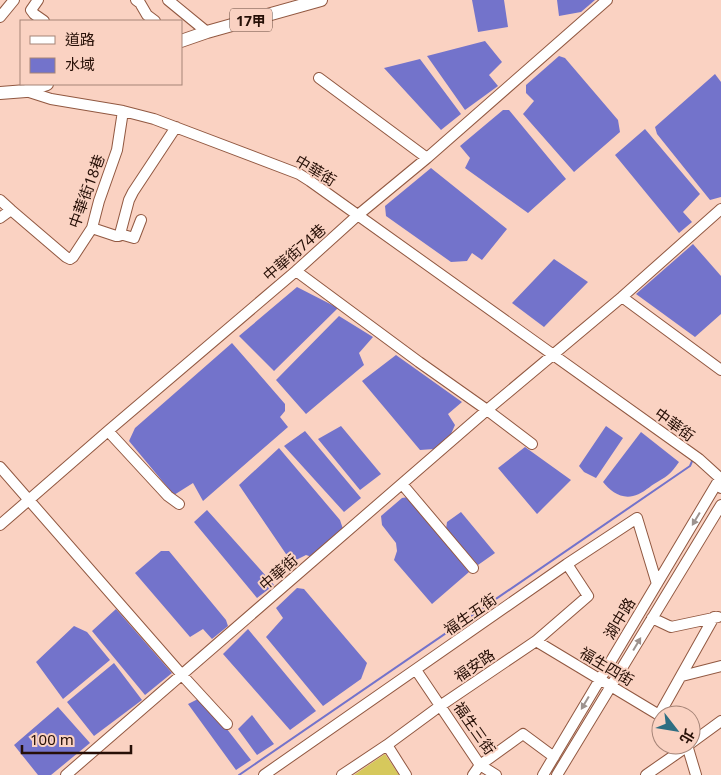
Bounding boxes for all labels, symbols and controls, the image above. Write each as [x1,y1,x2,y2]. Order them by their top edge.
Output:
road number: 17甲 [230,8,272,32]
legend [20,20,182,85]
text: 道路 [65,29,95,49]
text: 水域 [65,54,95,74]
street label: 中華街 [292,150,340,190]
street label: 中華街18巷 [63,151,109,231]
street label: 中華街74巷 [258,219,330,285]
street label: 中華街 [651,403,699,445]
one-way arrow [692,511,700,526]
street label: 中華街 [254,550,302,594]
street label: 福生五街 [440,589,500,639]
street label: 湖中路 [599,594,639,642]
one-way arrow [632,637,641,650]
street label: 福生四街 [576,642,638,690]
street label: 福安路 [450,644,498,686]
one-way arrow [581,696,590,709]
street label: 福生三街 [450,698,500,758]
north arrow [651,705,701,755]
scale bar [22,722,131,754]
text: 北 [676,726,699,748]
text: 100 m [30,729,74,749]

